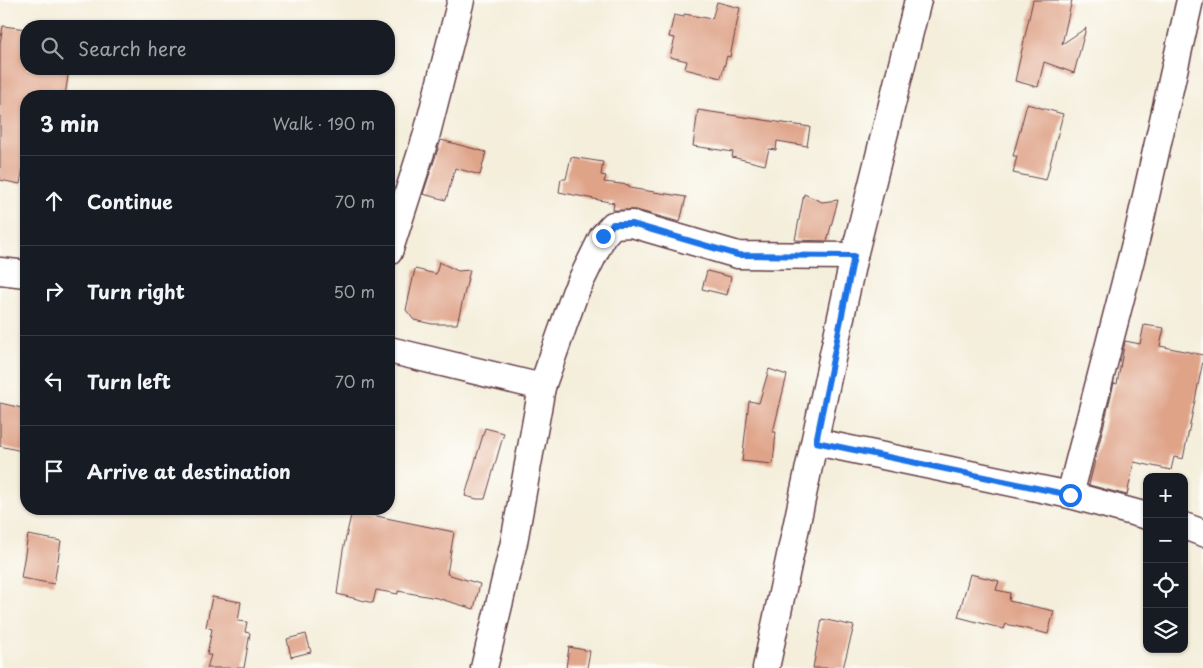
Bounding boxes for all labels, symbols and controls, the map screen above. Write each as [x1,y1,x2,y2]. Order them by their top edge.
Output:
search box [20,20,395,75]
icon: search [38,34,66,62]
text: Search here [78,34,187,62]
text: 3 min [40,107,99,139]
text: Walk · 190 m [273,111,375,135]
icon: ahead [40,187,68,215]
text: Continue [87,187,173,215]
text: 70 m [335,189,375,213]
route end [592,225,615,248]
icon: right [40,277,68,305]
text: Turn right [87,277,185,305]
text: 50 m [334,279,375,303]
icon: left [40,367,68,395]
text: Turn left [87,367,171,395]
text: 70 m [335,369,375,393]
icon: arrive [40,457,68,485]
text: Arrive at destination [87,457,291,485]
map controls [1143,473,1188,653]
button: + [1143,473,1188,518]
route start [1059,484,1082,507]
button: − [1143,518,1188,563]
button: locate [1143,563,1188,608]
button: layers [1143,608,1188,653]

